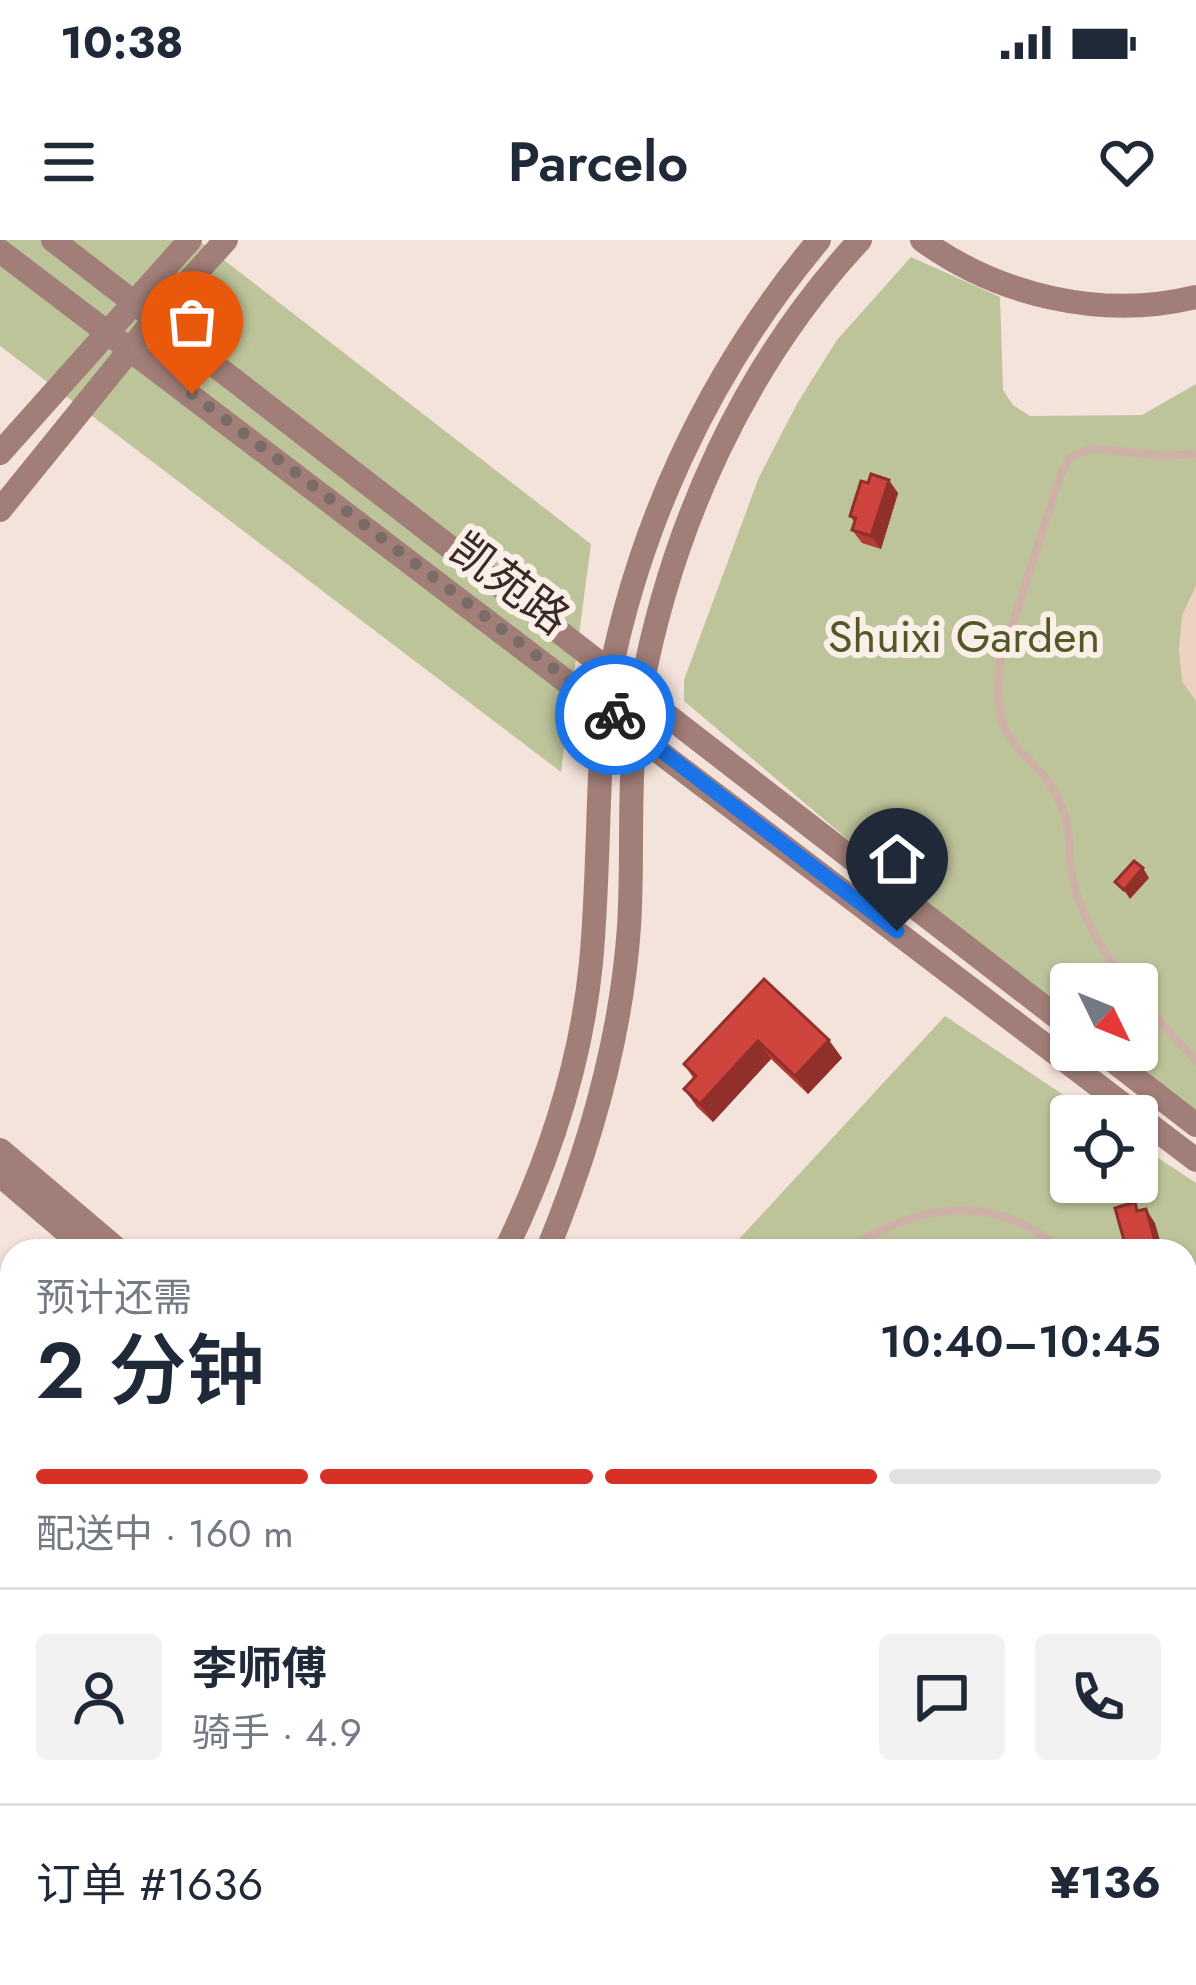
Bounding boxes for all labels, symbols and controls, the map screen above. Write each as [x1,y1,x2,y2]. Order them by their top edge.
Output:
text: 10:38 [60,10,183,75]
text: Parcelo [508,123,688,201]
icon: menu [36,129,102,195]
icon: heart [1094,129,1160,195]
pin [141,271,243,394]
icon: bag [159,289,225,355]
street label: 凯苑路 [436,517,583,650]
park label: Shuixi Garden [828,604,1100,669]
courier [555,655,675,775]
icon: bike [582,682,648,748]
pin [846,808,948,931]
icon: home [864,826,930,892]
north arrow [1050,963,1158,1071]
map controls [1050,963,1158,1203]
button: locate [1050,1095,1158,1203]
text: 预计还需 [36,1269,192,1326]
text: 10:40–10:45 [880,1309,1161,1374]
text: 2 分钟 [36,1315,264,1427]
text: 配送中 · 160 m [36,1505,294,1562]
button: person [36,1634,162,1760]
button: chat [879,1634,1005,1760]
button: phone [1035,1634,1161,1760]
text: 李师傅 [192,1636,327,1701]
text: 骑手 · 4.9 [192,1704,362,1761]
text: ¥136 [1050,1850,1161,1915]
text: 订单 #1636 [36,1852,263,1917]

